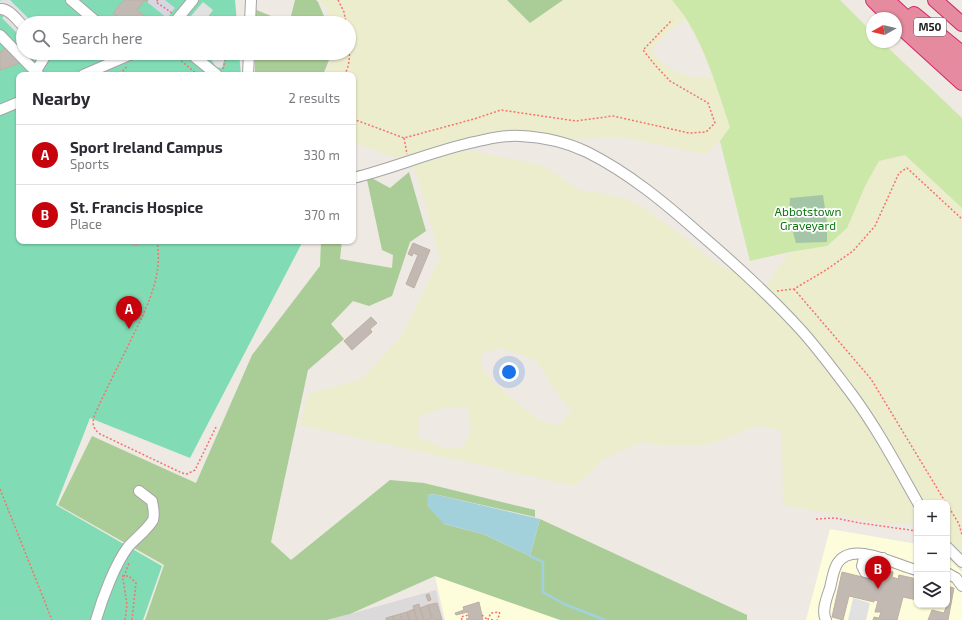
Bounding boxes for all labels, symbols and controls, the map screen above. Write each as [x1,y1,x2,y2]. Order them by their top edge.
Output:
north arrow [866,12,902,48]
search box [16,16,356,60]
road number: M50 [914,18,946,36]
icon: search [30,27,52,49]
text: Search here [62,29,143,47]
text: Nearby [32,88,90,108]
text: 2 results [288,90,340,106]
text: Sport Ireland Campus [70,138,223,156]
text: A [41,147,49,163]
text: 330 m [303,147,340,163]
text: Sports [70,156,109,172]
text: St. Francis Hospice [70,198,203,216]
park label: Abbotstown Graveyard [775,204,841,232]
text: B [41,207,49,223]
text: 370 m [304,207,340,223]
text: Place [70,216,102,232]
pin: A [116,296,142,329]
your location [499,362,519,382]
map controls [914,500,950,608]
button: + [914,500,950,536]
button: − [914,536,950,572]
pin: B [865,556,891,589]
button: layers [914,572,950,608]

